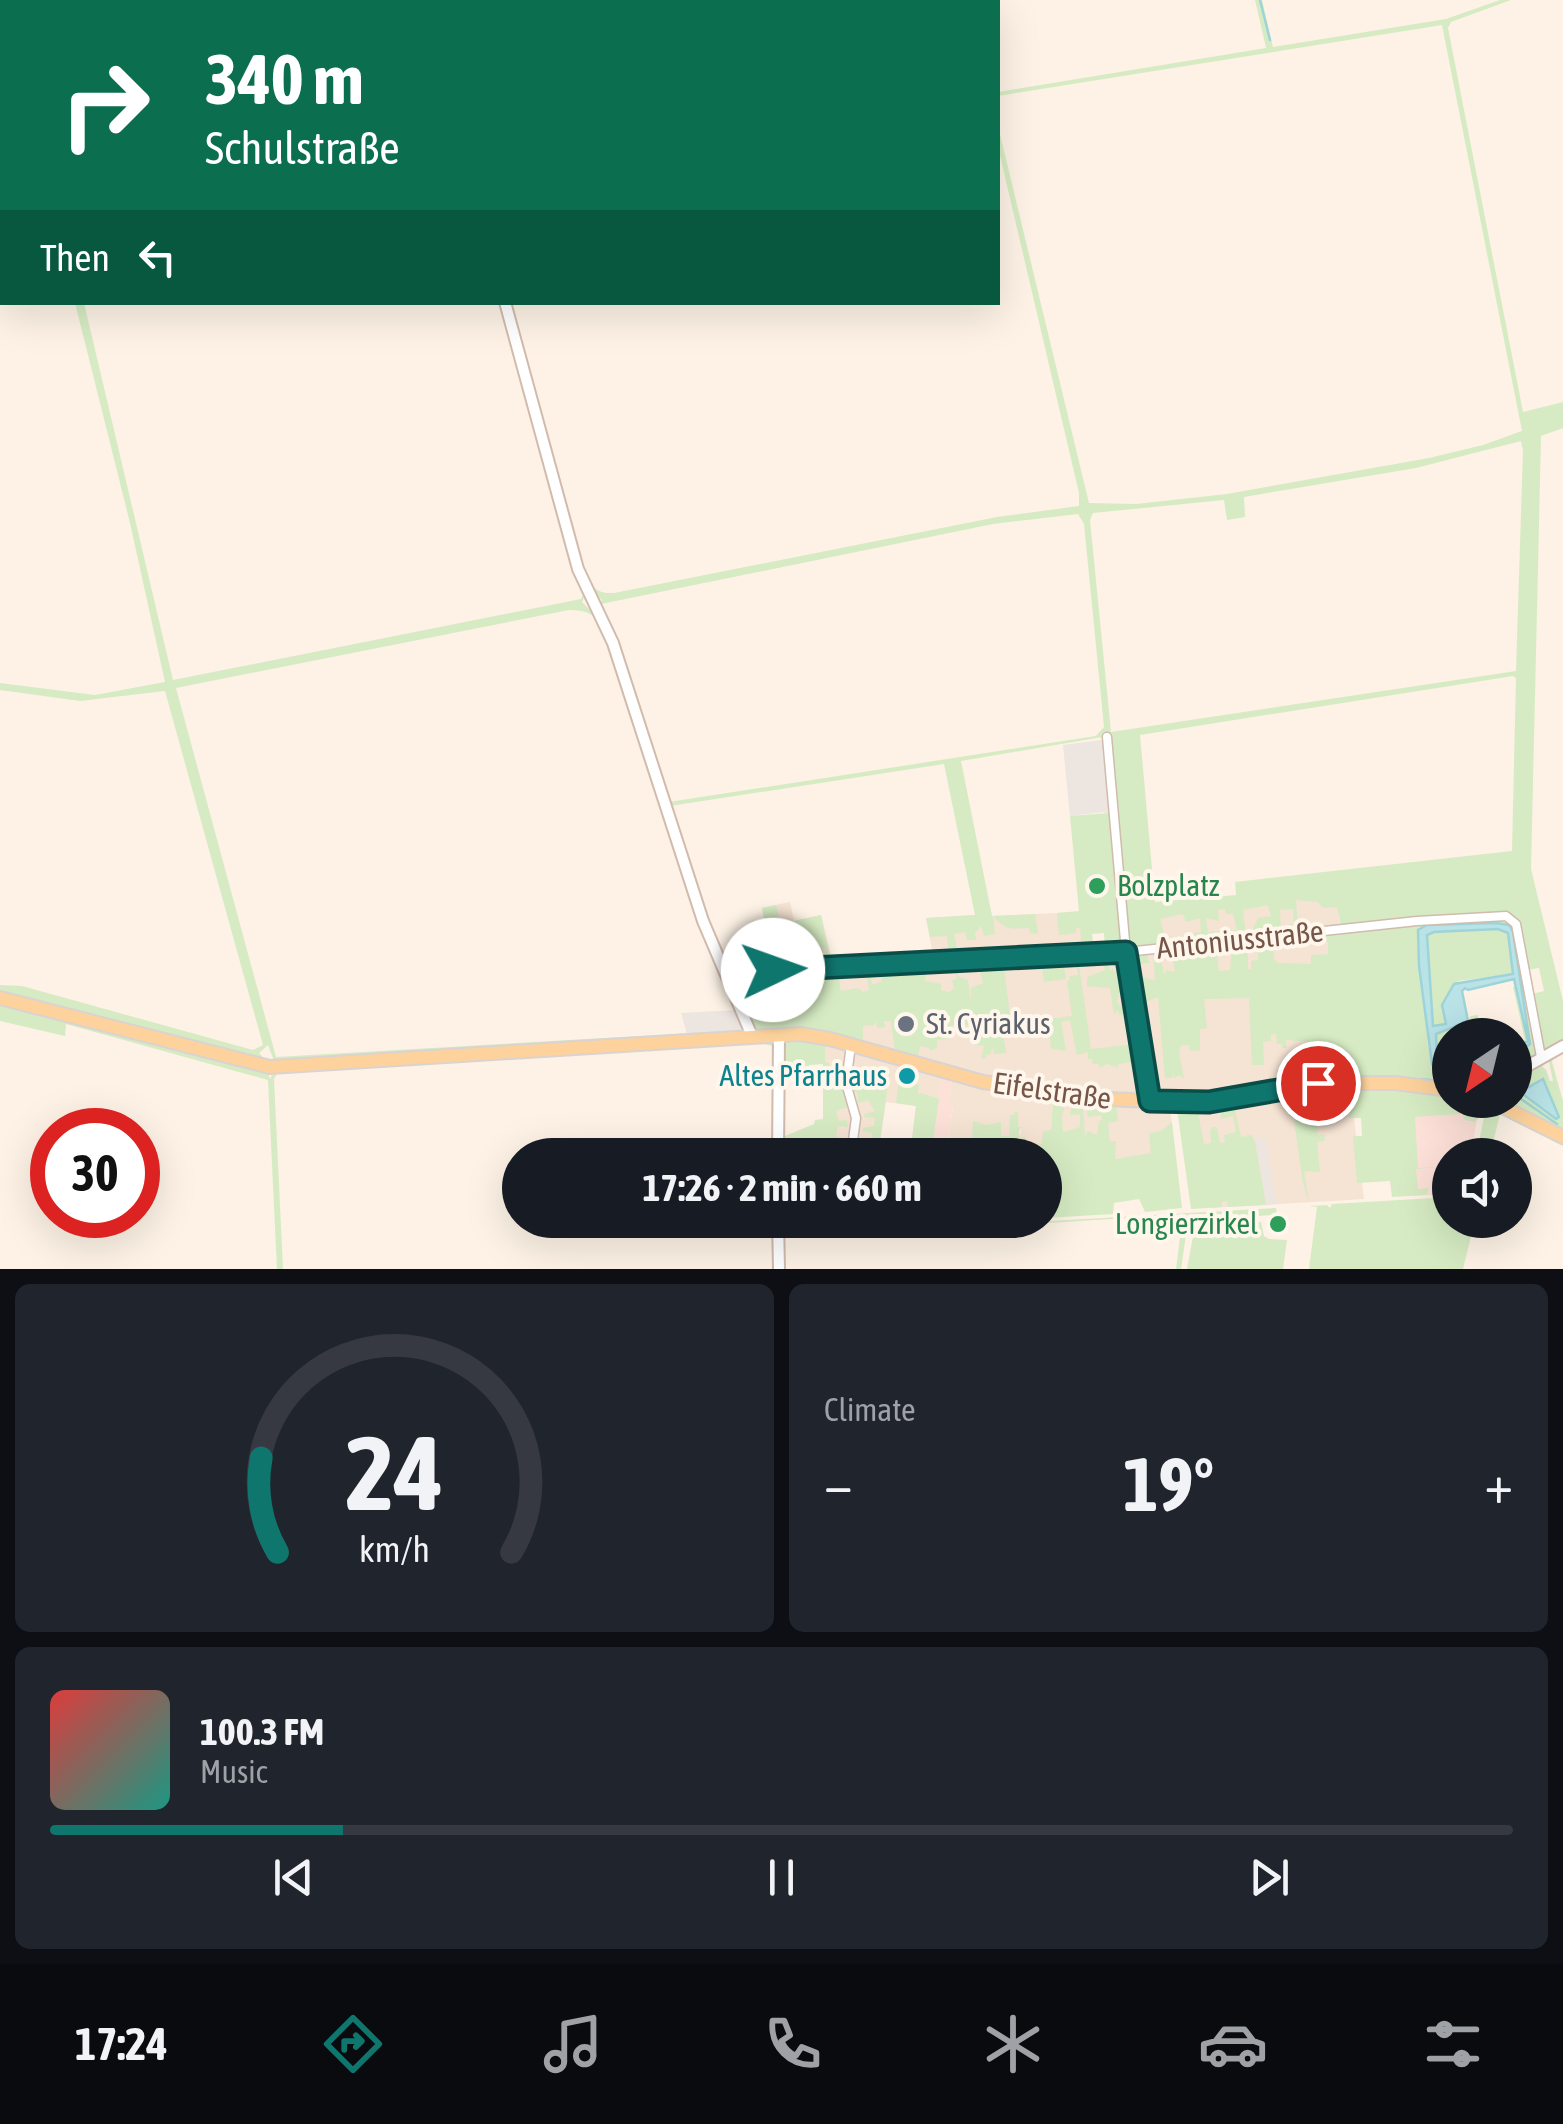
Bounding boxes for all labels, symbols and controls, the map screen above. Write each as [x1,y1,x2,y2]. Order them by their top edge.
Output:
text: 340 m [205,39,364,119]
icon: right [40,40,170,170]
text: Schulstraße [205,122,400,174]
icon: left [130,230,185,285]
text: Then [40,236,110,279]
place label: Bolzplatz [1117,868,1220,902]
marker: Bolzplatz [1086,875,1108,897]
street label: Antoniusstraße [1155,913,1325,965]
position arrow [721,918,825,1022]
place label: St. Cyriakus [926,1006,1051,1040]
marker: St. Cyriakus [895,1013,917,1035]
north arrow [1432,1018,1532,1118]
map controls [1432,1018,1532,1238]
pin [1276,1041,1361,1126]
icon: arrive [1291,1056,1346,1111]
place label: Altes Pfarrhaus [719,1058,887,1092]
marker: Altes Pfarrhaus [896,1065,918,1087]
street label: Eifelstraße [991,1065,1113,1115]
speed limit sign: 30 [30,1108,160,1238]
button: sound [1432,1138,1532,1238]
text: 17:26 · 2 min · 660 m [642,1166,922,1209]
place label: Longierzirkel [1115,1206,1258,1240]
marker: Longierzirkel [1267,1213,1289,1235]
text: Climate [824,1391,916,1428]
text: 24 [346,1413,443,1532]
text: 19° [1123,1441,1214,1527]
text: − [824,1452,853,1515]
text: + [1484,1452,1513,1515]
text: km/h [359,1529,430,1570]
text: 100.3 FM [200,1710,324,1753]
text: Music [200,1753,267,1790]
icon: previous [266,1850,321,1905]
icon: pause [754,1850,809,1905]
icon: next [1242,1850,1297,1905]
icon: directions [318,2009,388,2079]
icon: music [538,2009,608,2079]
icon: phone [758,2009,828,2079]
icon: climate [978,2009,1048,2079]
icon: car [1198,2009,1268,2079]
icon: filters [1418,2009,1488,2079]
text: 17:24 [75,2018,168,2070]

